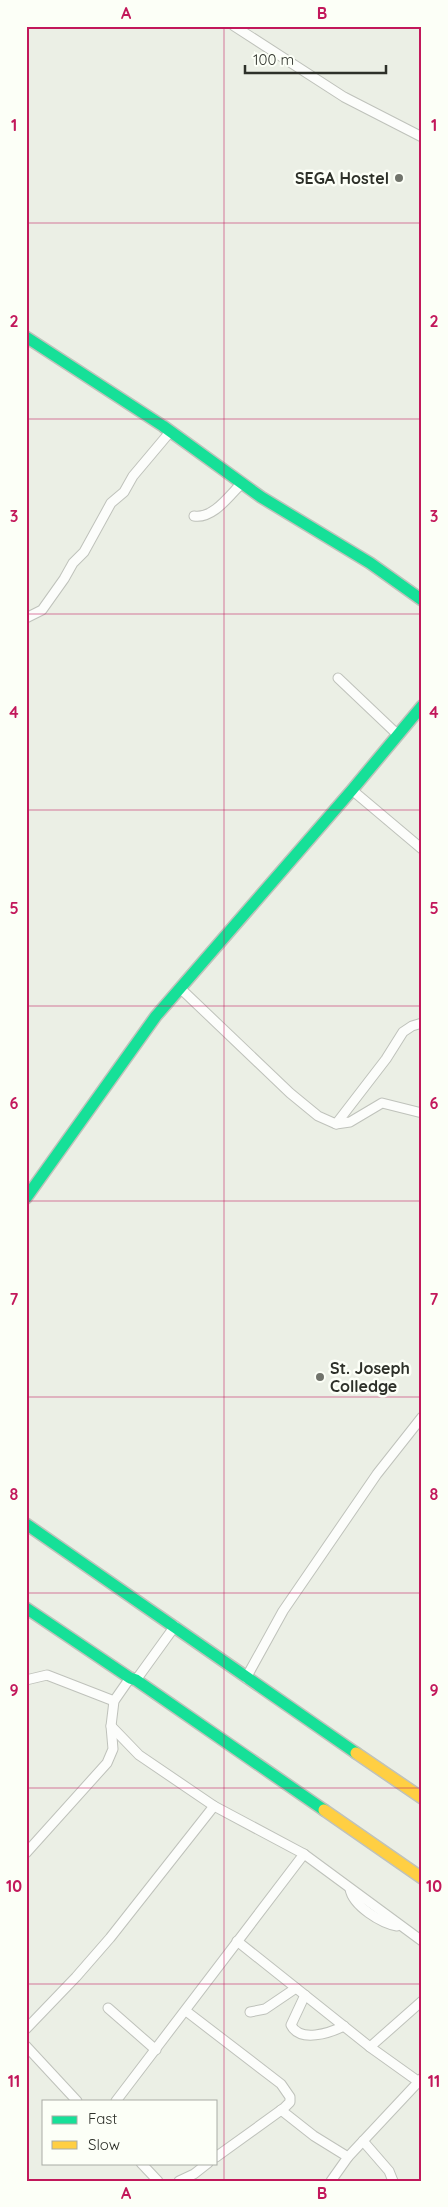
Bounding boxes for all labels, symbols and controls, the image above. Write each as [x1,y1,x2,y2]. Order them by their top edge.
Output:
text: A [121,3,132,23]
text: B [317,3,327,23]
scale bar [245,42,387,74]
text: 100 m [253,50,294,69]
text: 1 [11,115,17,135]
text: 1 [431,115,437,135]
place label: SEGA Hostel [295,168,389,188]
marker: SEGA Hostel [393,172,405,184]
text: 2 [9,311,19,331]
text: 2 [429,311,439,331]
text: 3 [10,506,18,526]
text: 3 [430,506,438,526]
text: 4 [9,702,19,722]
text: 4 [429,702,439,722]
text: 5 [9,898,19,918]
text: 5 [429,898,439,918]
text: 6 [10,1093,19,1113]
text: 6 [430,1093,439,1113]
text: 7 [10,1289,19,1309]
text: 7 [430,1289,439,1309]
place label: St. Joseph Colledge [330,1358,410,1396]
marker: St. Joseph Colledge [314,1371,326,1383]
text: 8 [10,1484,19,1504]
text: 8 [430,1484,439,1504]
text: 9 [9,1680,19,1700]
text: 9 [429,1680,439,1700]
text: 10 [6,1876,22,1896]
text: 10 [426,1876,442,1896]
text: 11 [8,2071,20,2091]
text: 11 [428,2071,440,2091]
legend [42,2100,218,2164]
text: Fast [88,2109,117,2128]
text: Slow [88,2135,120,2154]
text: A [121,2183,132,2203]
text: B [317,2183,327,2203]

